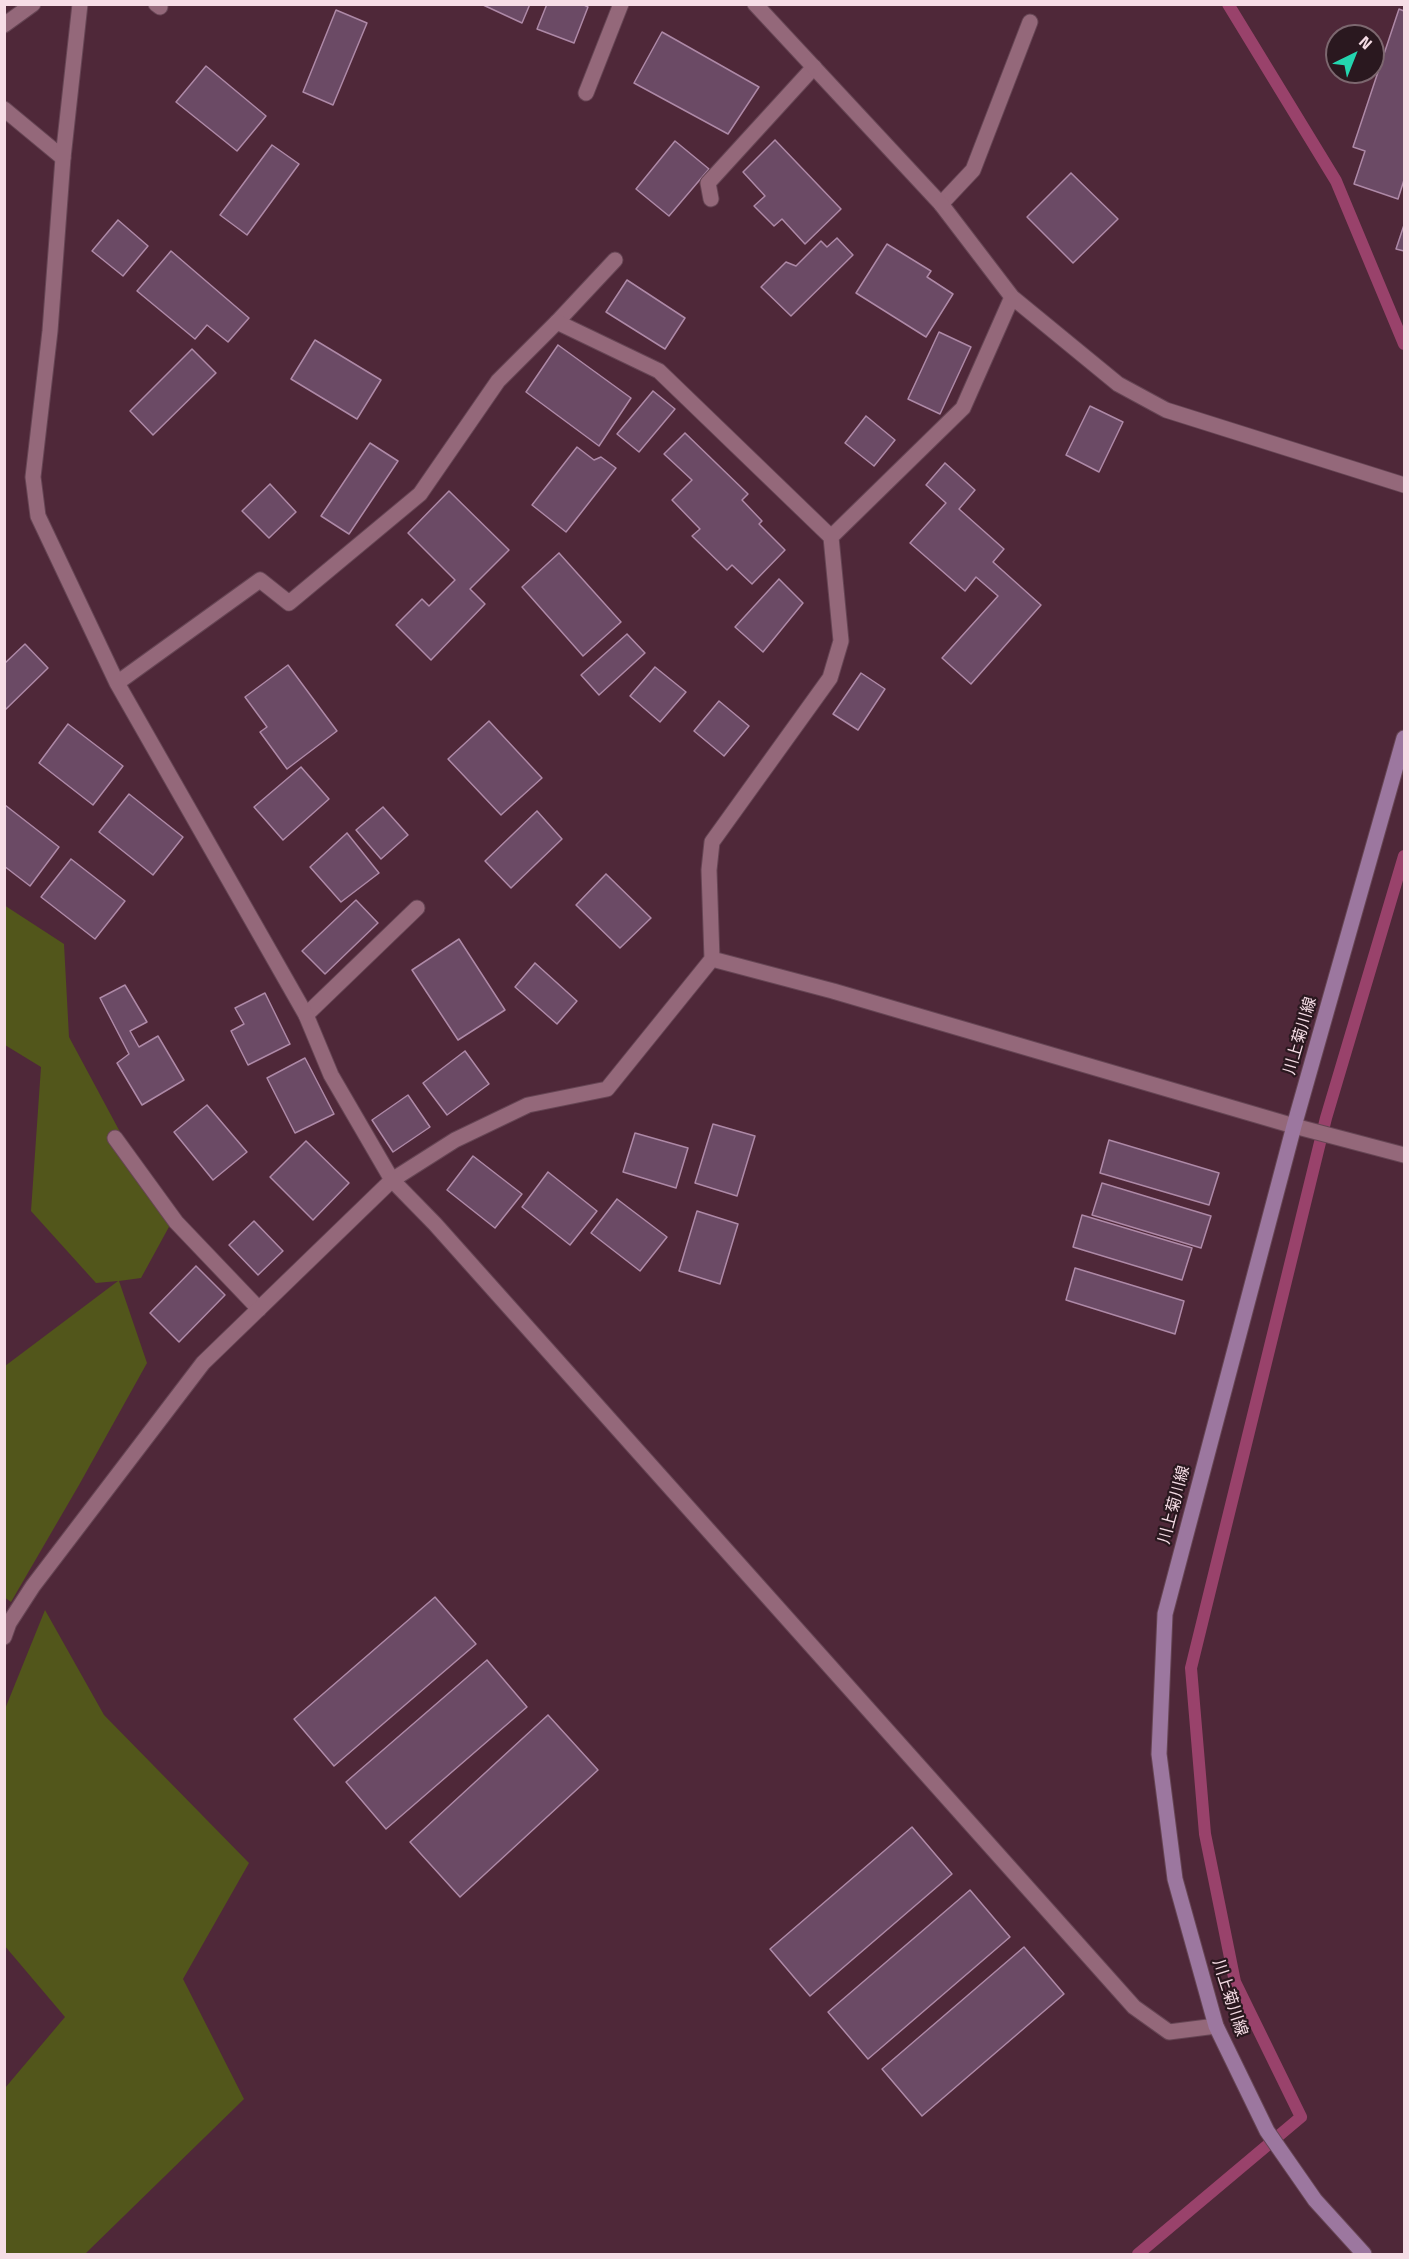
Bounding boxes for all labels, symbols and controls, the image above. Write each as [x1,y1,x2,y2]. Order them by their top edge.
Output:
north arrow [1325,24,1385,84]
text: N [1354,30,1378,55]
street label: 川上菊川線 [1281,995,1321,1077]
street label: 川上菊川線 [1155,1464,1195,1546]
street label: 川上菊川線 [1208,1957,1250,2039]

